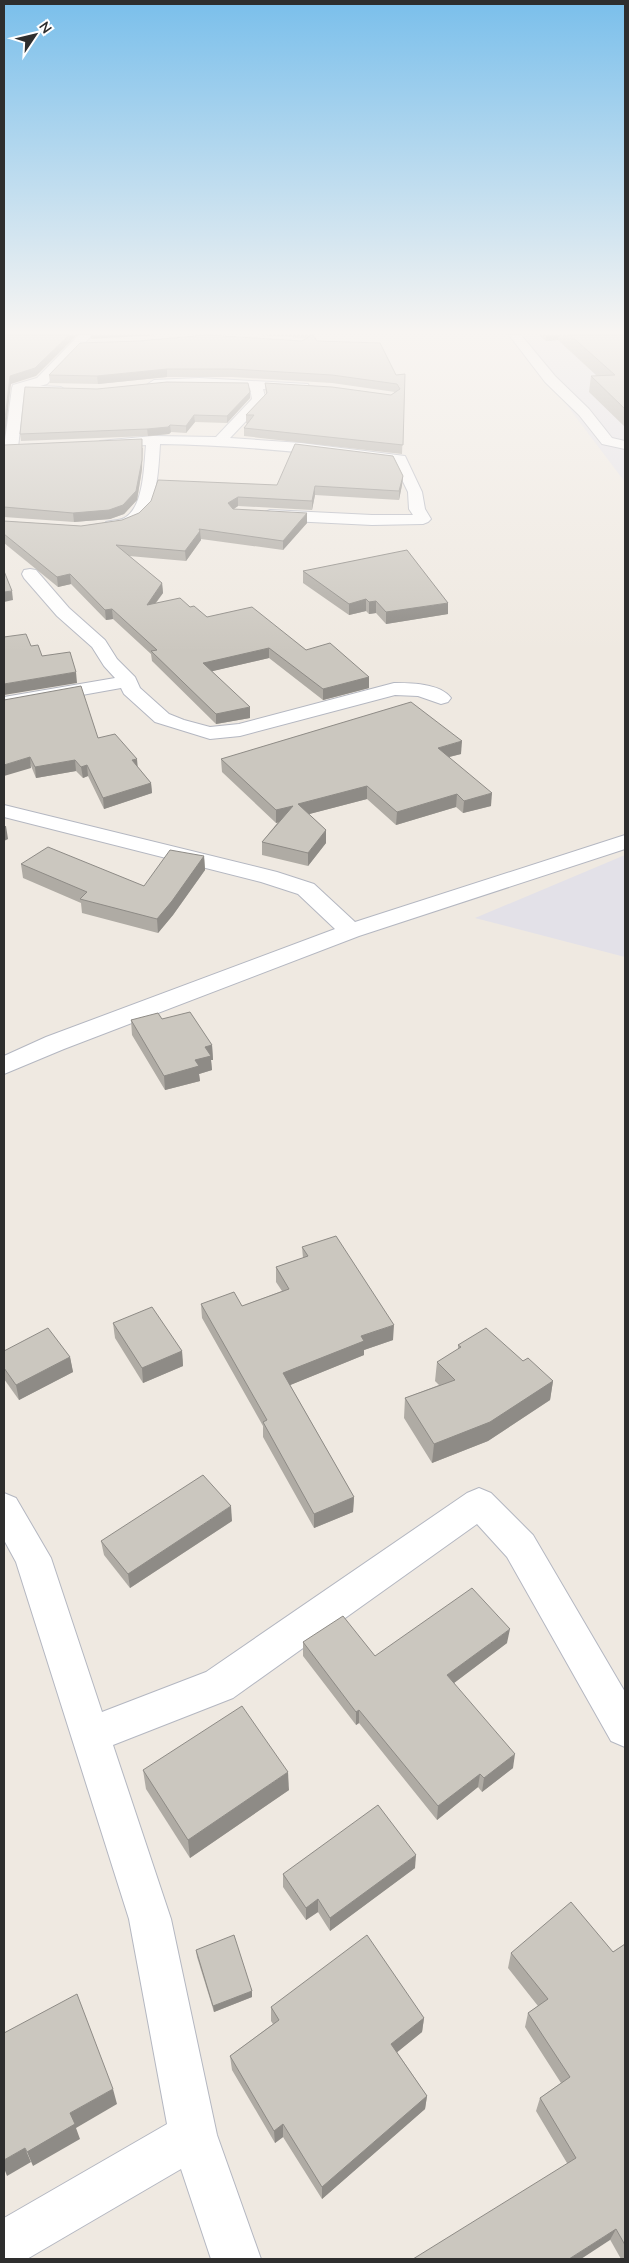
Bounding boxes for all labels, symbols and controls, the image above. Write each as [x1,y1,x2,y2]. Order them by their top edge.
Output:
north arrow [10,10,60,60]
text: N [34,18,56,38]

